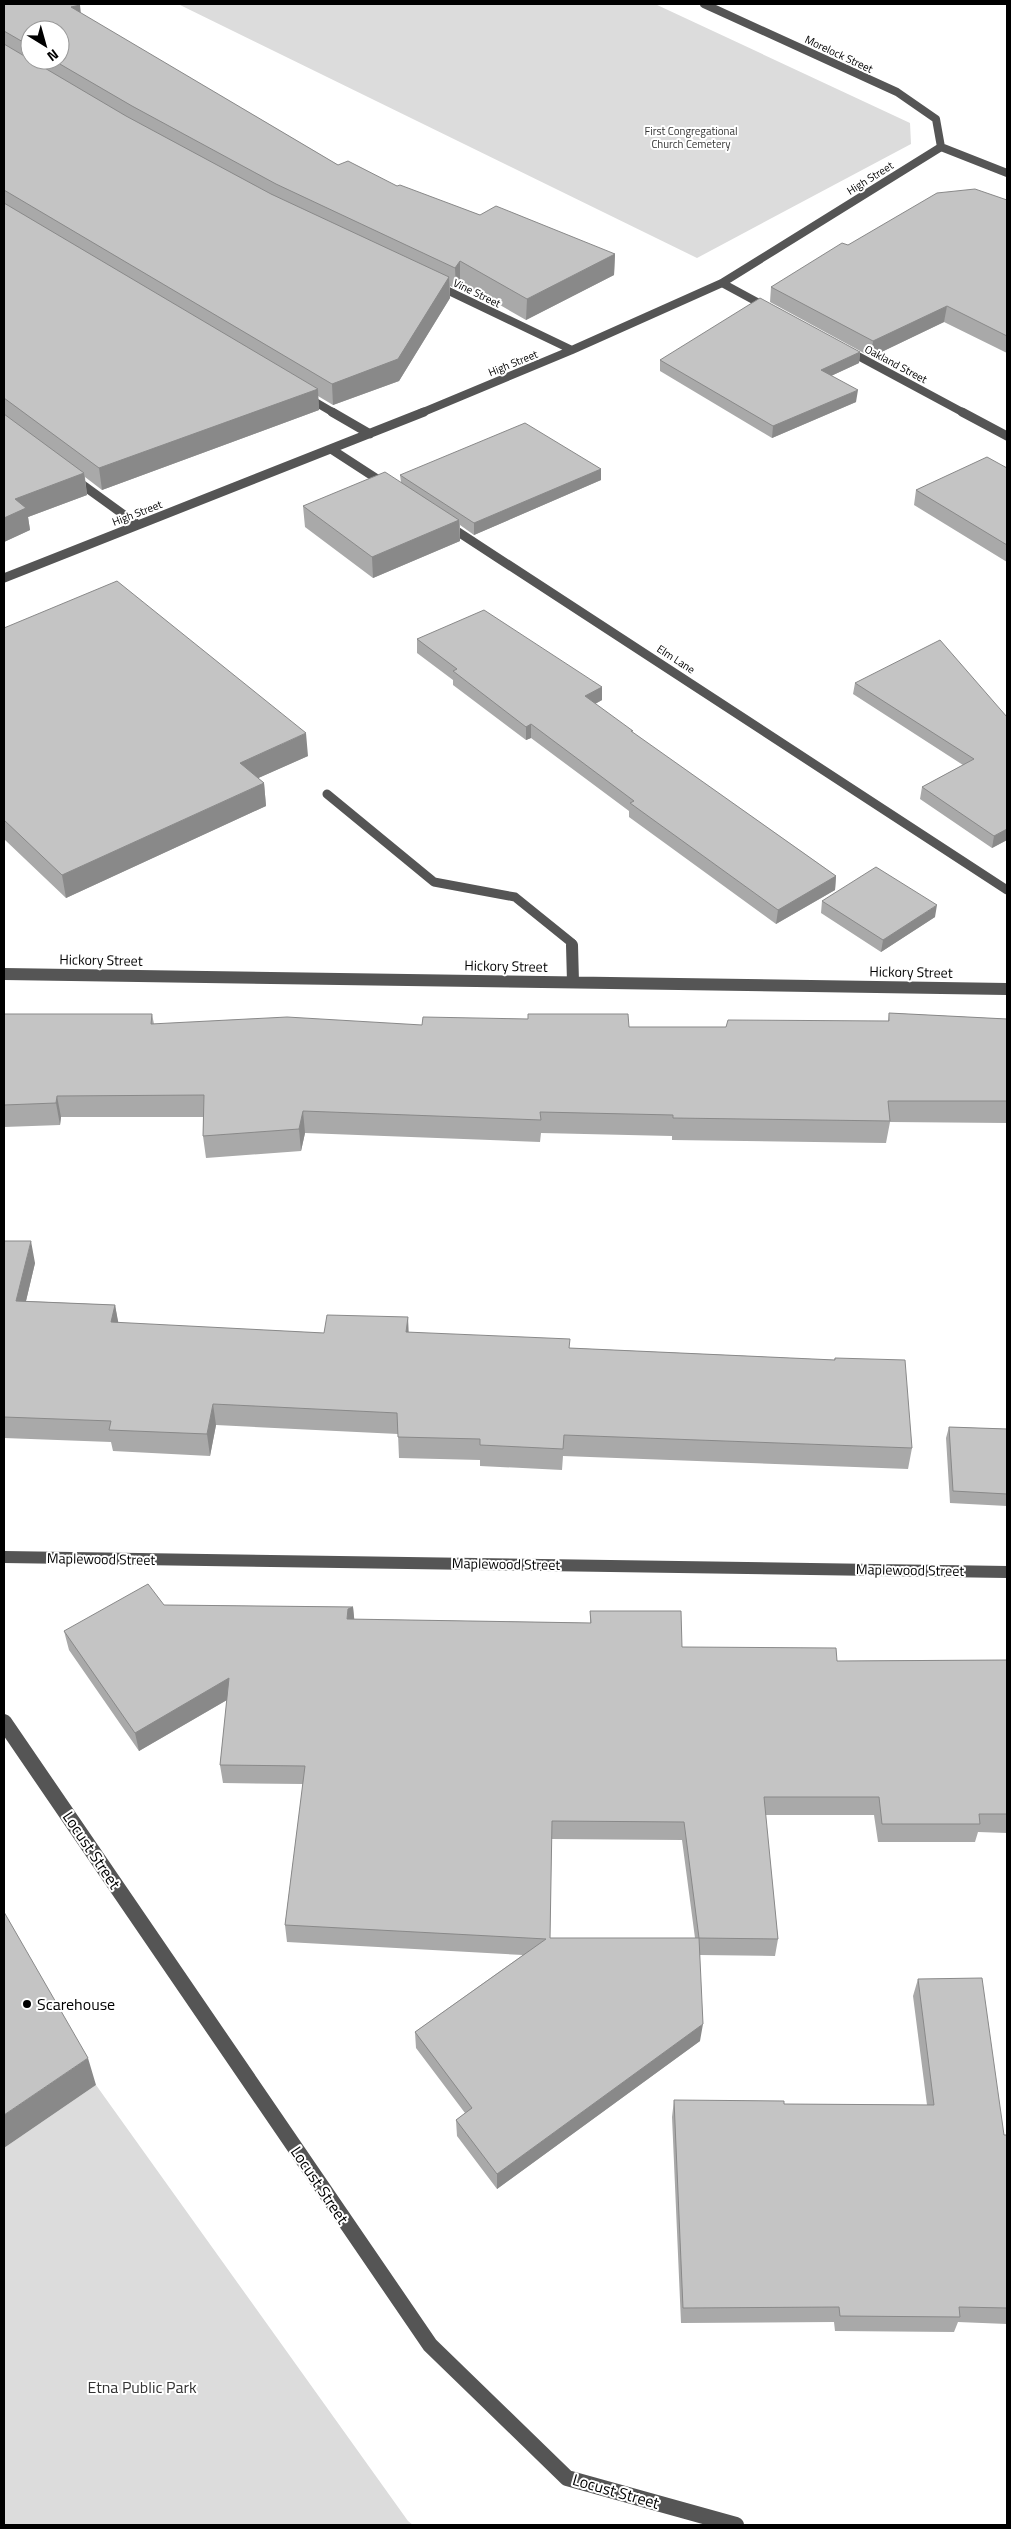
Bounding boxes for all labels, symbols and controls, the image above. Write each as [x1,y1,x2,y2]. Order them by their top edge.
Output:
north arrow [20,20,70,70]
street label: Morelock Street [802,31,876,77]
text: N [43,44,63,67]
park label: First Congregational Church Cemetery [644,123,738,152]
street label: High Street [844,157,896,199]
street label: Vine Street [451,275,504,311]
street label: Oakland Street [862,341,930,387]
street label: High Street [486,346,540,380]
street label: High Street [110,496,164,530]
street label: Elm Lane [654,641,699,678]
street label: Hickory Street [59,948,143,971]
street label: Hickory Street [464,954,548,977]
street label: Hickory Street [869,960,953,983]
street label: Maplewood Street [47,1547,155,1570]
street label: Maplewood Street [452,1552,560,1575]
street label: Maplewood Street [856,1558,964,1581]
street label: Locust Street [57,1806,127,1894]
place label: Scarehouse [37,1992,115,2016]
marker: Scarehouse [21,1998,33,2010]
street label: Locust Street [285,2141,355,2229]
park label: Etna Public Park [87,2375,197,2399]
street label: Locust Street [570,2467,663,2515]

